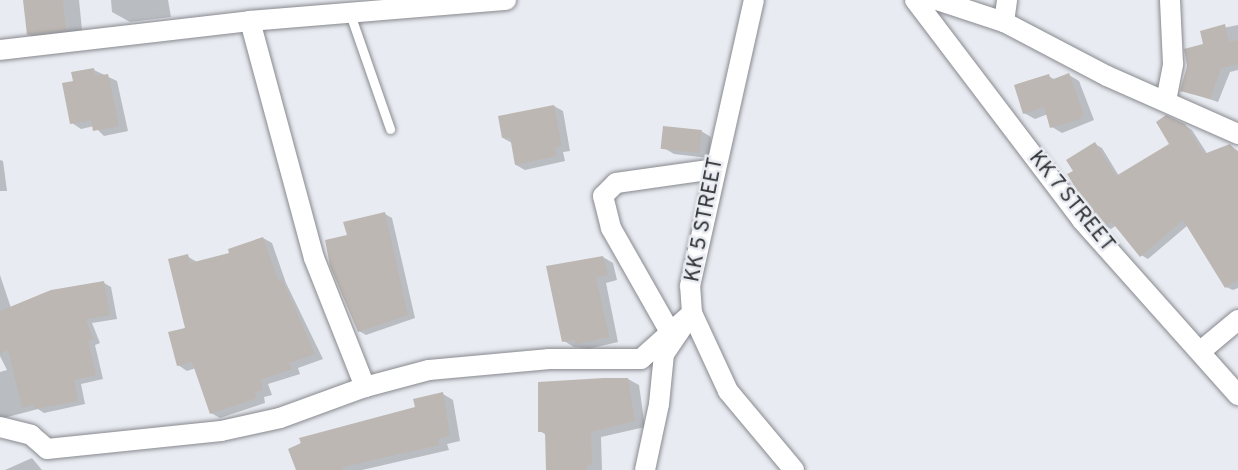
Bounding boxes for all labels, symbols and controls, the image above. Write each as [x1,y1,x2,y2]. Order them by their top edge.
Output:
street label: KK 7 STREET [1022,146,1120,258]
street label: KK 5 STREET [681,156,729,284]

